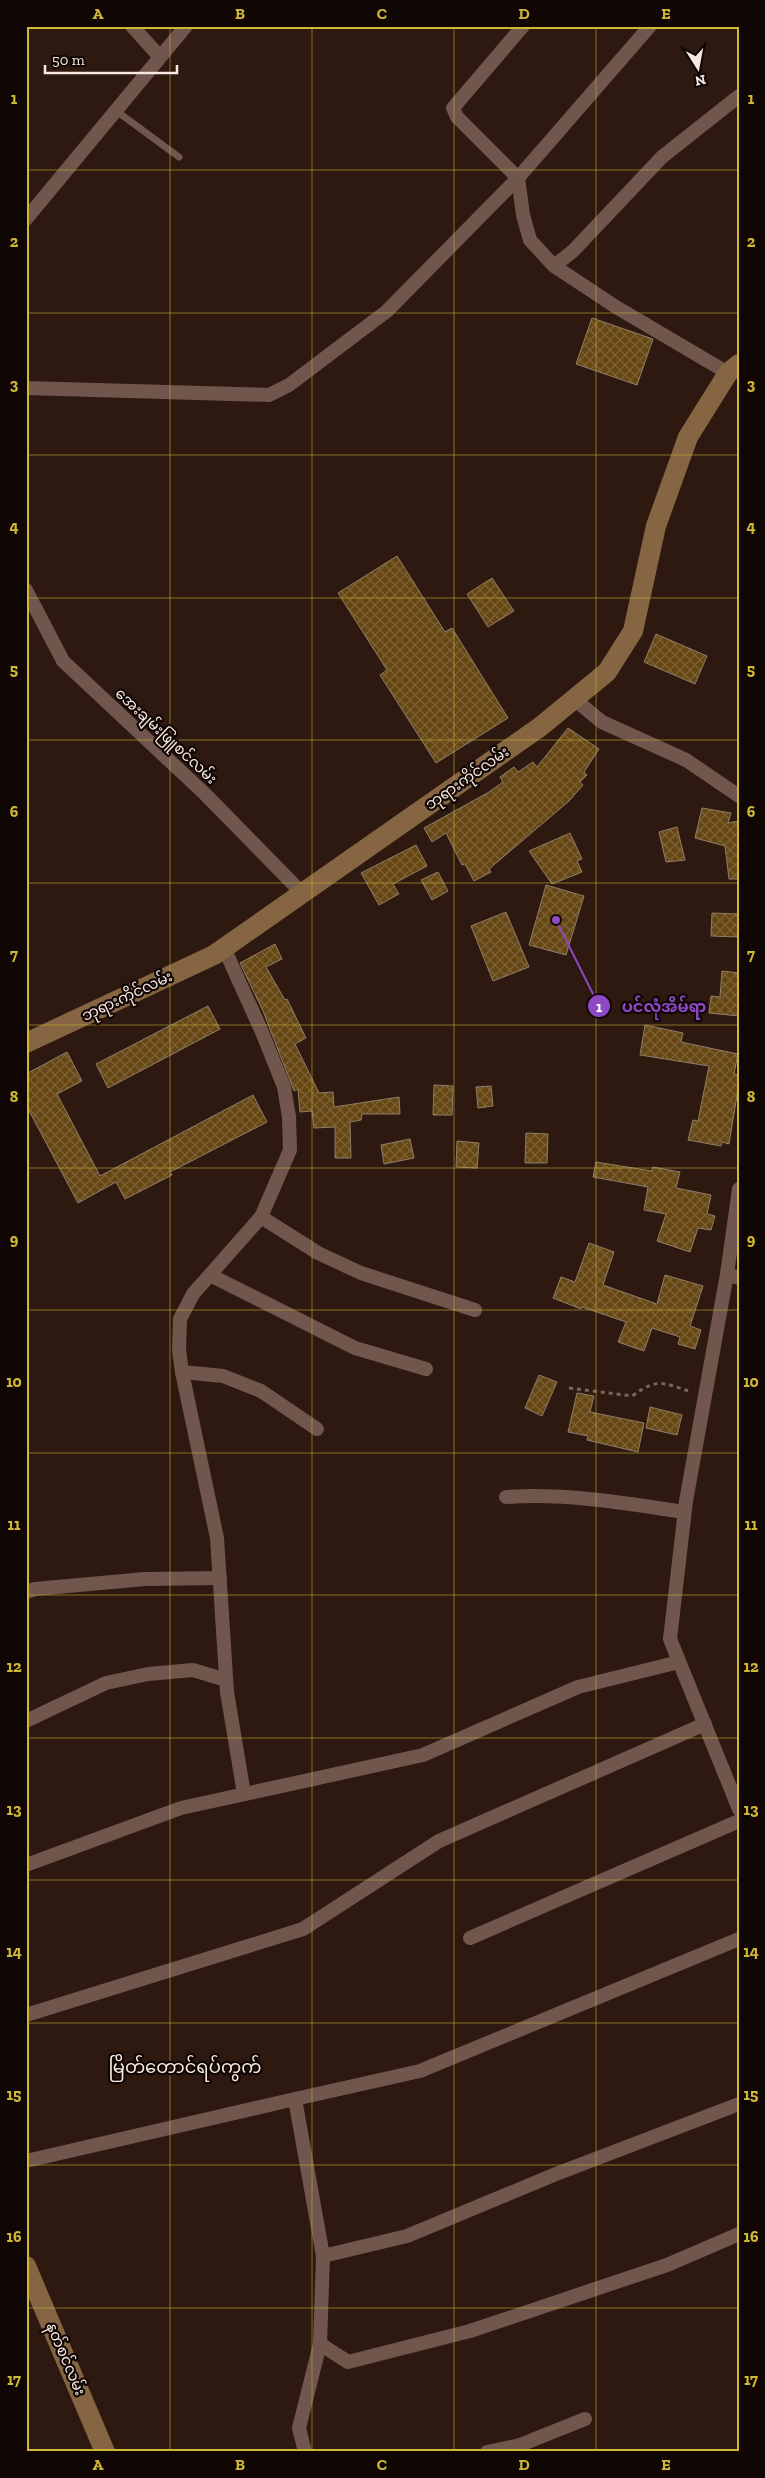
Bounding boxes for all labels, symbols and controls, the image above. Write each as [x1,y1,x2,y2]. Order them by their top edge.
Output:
text: A [93,4,104,23]
text: B [235,4,245,23]
text: C [377,4,387,23]
text: D [518,4,530,23]
text: E [661,4,671,23]
scale bar [45,42,178,74]
north arrow [672,42,722,92]
text: 50 m [52,51,85,69]
text: N [693,71,707,90]
text: 1 [11,89,18,108]
text: 1 [748,89,755,108]
text: 2 [10,232,19,251]
text: 2 [747,232,756,251]
text: 3 [10,375,19,394]
text: 3 [747,375,756,394]
text: 4 [9,517,19,536]
text: 4 [746,517,756,536]
text: 5 [10,660,18,679]
text: 5 [747,660,755,679]
street label: အေးချမ်းဖြူစင်လမ်း [109,684,221,790]
street label: ဘုရားကိုင်လမ်း [421,742,514,816]
text: 6 [10,802,19,821]
text: 6 [747,802,756,821]
text: 7 [10,945,18,964]
text: 7 [747,945,755,964]
street label: ဘုရားကိုင်လမ်း [78,966,177,1028]
callout: ပင်လုံအိမ်ရာ [587,991,716,1022]
text: ပင်လုံအိမ်ရာ [622,995,706,1020]
text: 1 [596,998,602,1016]
text: 8 [10,1087,19,1106]
text: 8 [747,1087,756,1106]
text: 9 [10,1230,19,1249]
text: 9 [747,1230,756,1249]
text: 10 [6,1372,22,1391]
text: 10 [743,1372,759,1391]
text: 11 [8,1515,21,1534]
text: 11 [745,1515,758,1534]
text: 12 [6,1657,22,1676]
text: 12 [743,1657,759,1676]
text: 13 [7,1800,22,1819]
text: 13 [744,1800,759,1819]
text: 14 [6,1942,22,1961]
text: 14 [743,1942,759,1961]
district label: မြိတ်တောင်ရပ်ကွက် [109,2053,261,2082]
text: 15 [7,2085,21,2104]
text: 15 [744,2085,758,2104]
text: 16 [6,2227,22,2246]
text: 16 [743,2227,759,2246]
street label: နတ်စင်လမ်း [40,2319,90,2399]
text: 17 [7,2370,21,2389]
text: 17 [744,2370,758,2389]
text: A [93,2455,104,2474]
text: B [235,2455,245,2474]
text: C [377,2455,387,2474]
text: D [518,2455,530,2474]
text: E [661,2455,671,2474]

